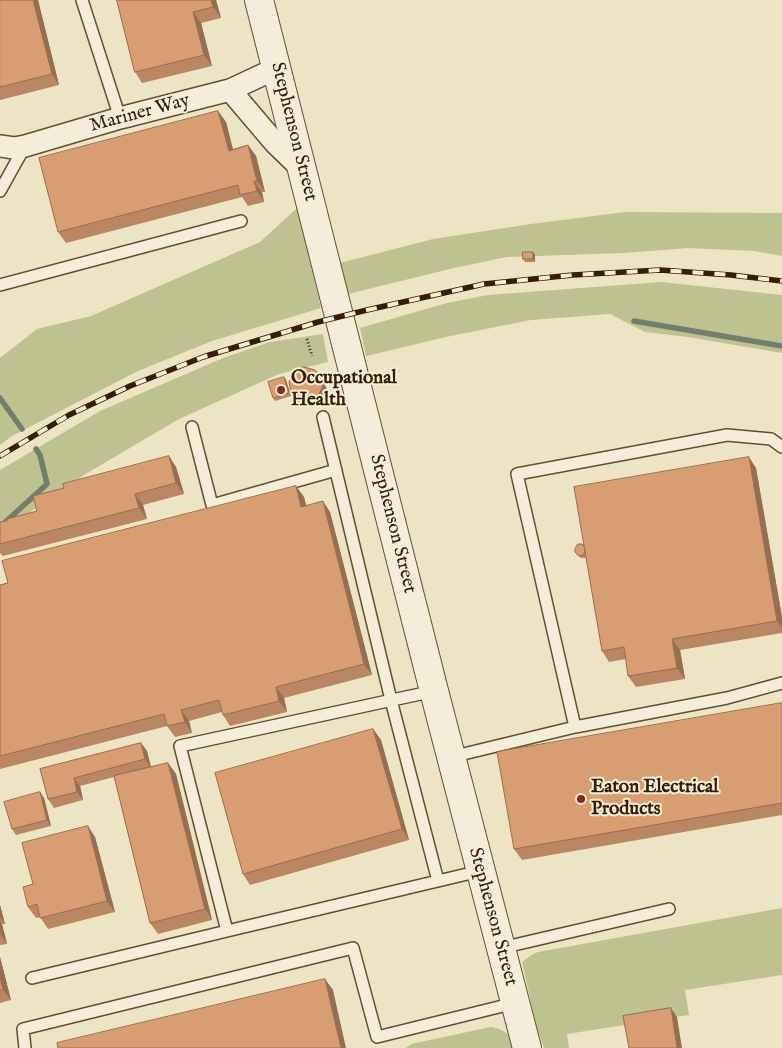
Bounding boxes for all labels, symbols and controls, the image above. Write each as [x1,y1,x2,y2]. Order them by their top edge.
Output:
street label: Stephenson Street [265,60,321,204]
street label: Mariner Way [88,90,192,138]
place label: Occupational Health [291,368,397,412]
marker: Occupational Health [275,384,287,396]
street label: Stephenson Street [364,452,420,596]
place label: Eaton Electrical Products [591,777,719,821]
marker: Eaton Electrical Products [575,793,587,805]
street label: Stephenson Street [463,845,521,989]

